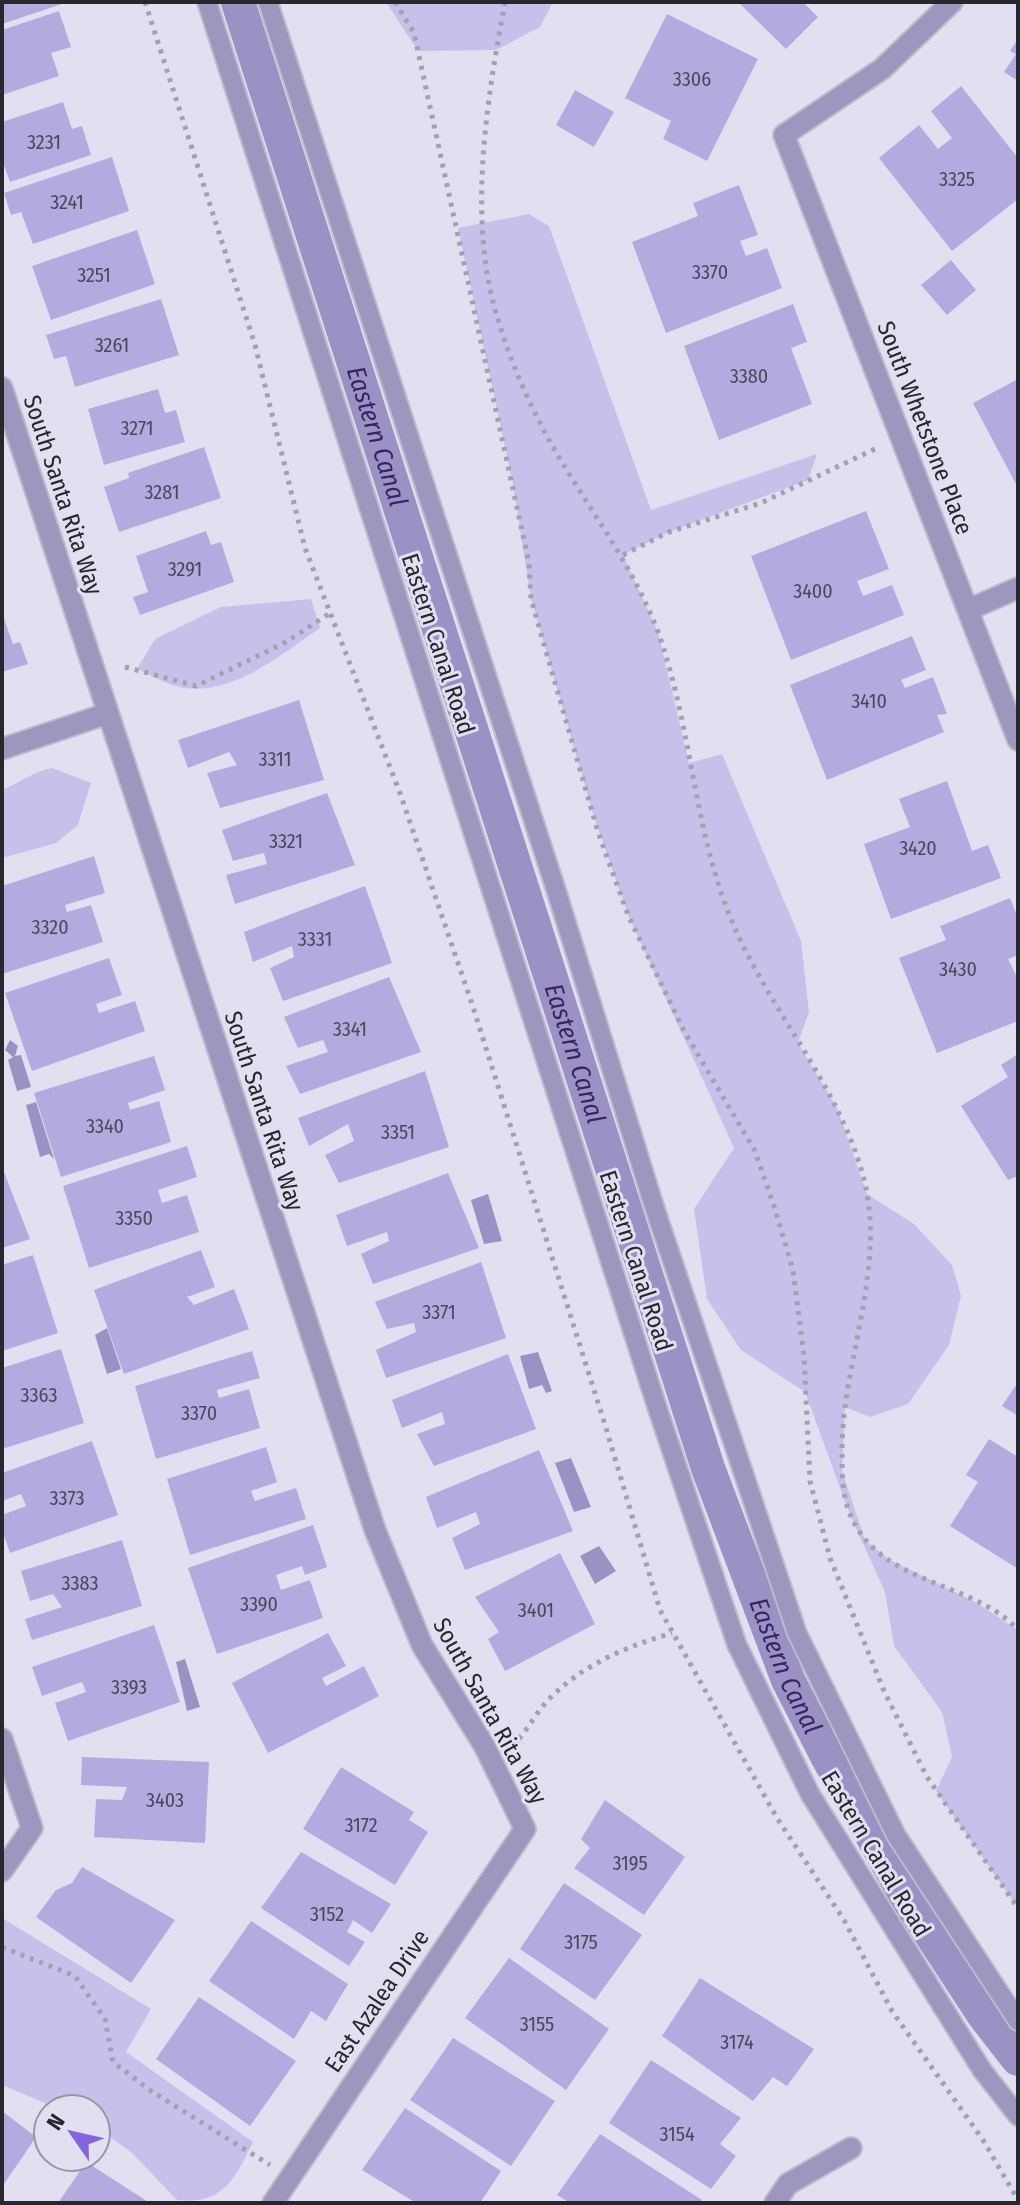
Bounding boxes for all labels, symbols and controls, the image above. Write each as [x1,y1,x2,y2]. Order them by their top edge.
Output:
house number: 3306 [673,67,711,91]
house number: 3231 [27,130,61,154]
house number: 3325 [939,167,975,191]
house number: 3241 [50,190,84,214]
house number: 3370 [692,260,728,284]
house number: 3251 [77,263,111,287]
street label: South Whetstone Place [871,317,979,539]
house number: 3261 [95,333,129,357]
water label: Eastern Canal [340,362,414,510]
house number: 3380 [730,364,768,388]
street label: South Santa Rita Way [18,392,109,599]
house number: 3271 [120,416,154,440]
house number: 3281 [145,480,179,504]
street label: Eastern Canal Road [396,550,480,738]
house number: 3291 [168,557,202,581]
house number: 3400 [793,579,833,603]
house number: 3410 [851,689,887,713]
house number: 3311 [259,747,291,771]
house number: 3321 [269,829,303,853]
house number: 3420 [899,836,937,860]
house number: 3320 [31,915,69,939]
house number: 3331 [298,927,332,951]
house number: 3430 [939,957,977,981]
water label: Eastern Canal [538,980,612,1128]
street label: South Santa Rita Way [219,1008,310,1215]
house number: 3341 [333,1017,367,1041]
house number: 3340 [86,1114,124,1138]
house number: 3351 [381,1120,415,1144]
street label: Eastern Canal Road [594,1167,678,1355]
house number: 3350 [115,1206,153,1230]
house number: 3371 [422,1300,456,1324]
house number: 3363 [21,1383,57,1407]
house number: 3370 [181,1401,217,1425]
house number: 3373 [50,1486,84,1510]
house number: 3383 [61,1571,99,1595]
house number: 3390 [240,1592,278,1616]
water label: Eastern Canal [742,1594,828,1740]
house number: 3401 [518,1598,554,1622]
street label: South Santa Rita Way [427,1613,553,1809]
house number: 3393 [111,1675,147,1699]
street label: Eastern Canal Road [815,1766,937,1942]
house number: 3403 [146,1788,184,1812]
house number: 3172 [344,1813,378,1837]
house number: 3195 [612,1851,648,1875]
house number: 3152 [310,1902,344,1926]
street label: East Azalea Drive [319,1924,435,2078]
house number: 3175 [564,1930,598,1954]
house number: 3155 [520,2012,554,2036]
house number: 3174 [720,2030,754,2054]
north arrow [32,2093,112,2173]
text: N [41,2109,71,2135]
house number: 3154 [659,2122,695,2146]

